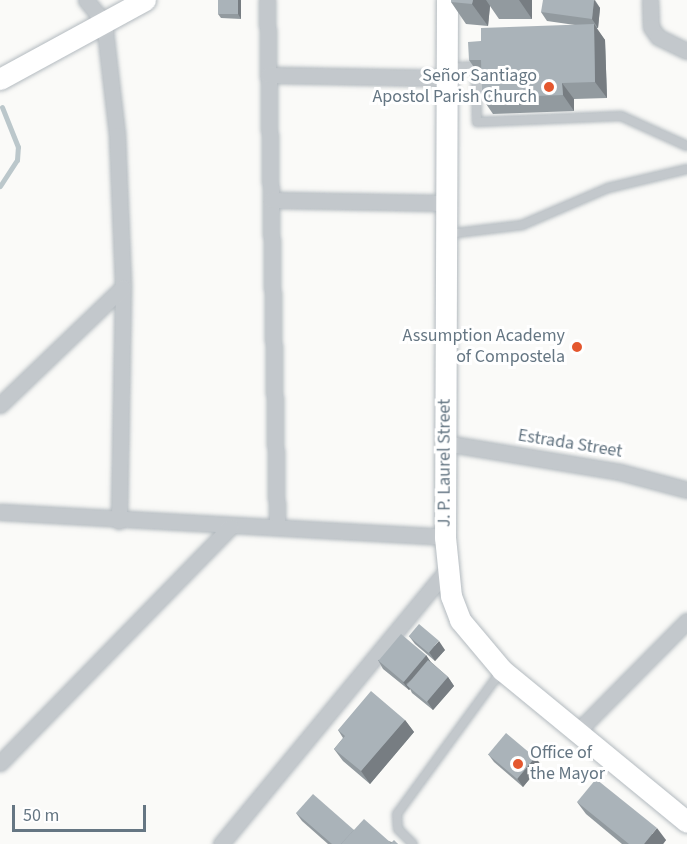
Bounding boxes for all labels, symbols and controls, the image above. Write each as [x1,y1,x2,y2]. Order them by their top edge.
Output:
place label: Señor Santiago Apostol Parish Church [373,66,537,109]
marker: Señor Santiago Apostol Parish Church [542,80,556,94]
place label: Assumption Academy of Compostela [403,326,565,368]
marker: Assumption Academy of Compostela [570,340,584,354]
street label: J. P. Laurel Street [434,399,456,527]
street label: Estrada Street [516,425,624,463]
place label: Office of the Mayor [530,743,605,786]
marker: Office of the Mayor [511,757,525,771]
scale bar [15,793,148,831]
text: 50 m [23,803,59,828]

